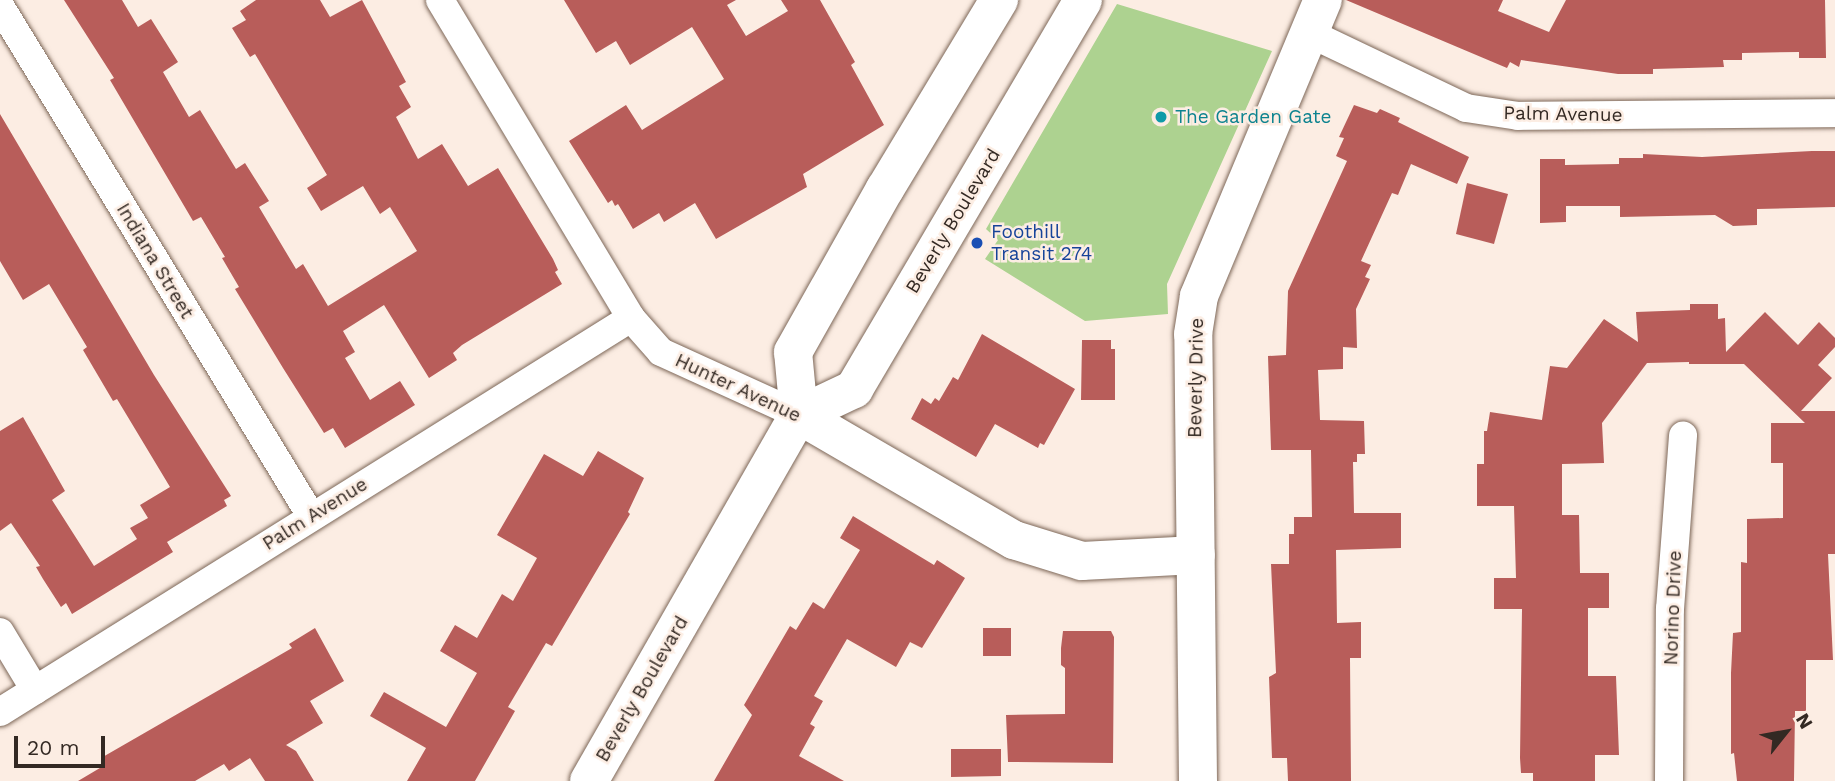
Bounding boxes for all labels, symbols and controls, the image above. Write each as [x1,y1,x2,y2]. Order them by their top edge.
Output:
street label: Palm Avenue [1503,102,1623,126]
place label: The Garden Gate [1175,106,1331,128]
marker: The Garden Gate [1153,109,1169,125]
street label: Beverly Boulevard [901,144,1005,298]
street label: Indiana Street [111,199,199,323]
place label: Foothill Transit 274 [991,221,1092,265]
marker: Foothill Transit 274 [969,235,985,251]
street label: Beverly Drive [1184,318,1208,438]
street label: Hunter Avenue [671,349,805,427]
street label: Palm Avenue [258,473,372,555]
street label: Norino Drive [1660,550,1686,666]
street label: Beverly Boulevard [591,612,693,766]
north arrow [1751,697,1821,767]
text: N [1791,709,1818,733]
scale bar [18,722,108,766]
text: 20 m [27,735,79,760]

